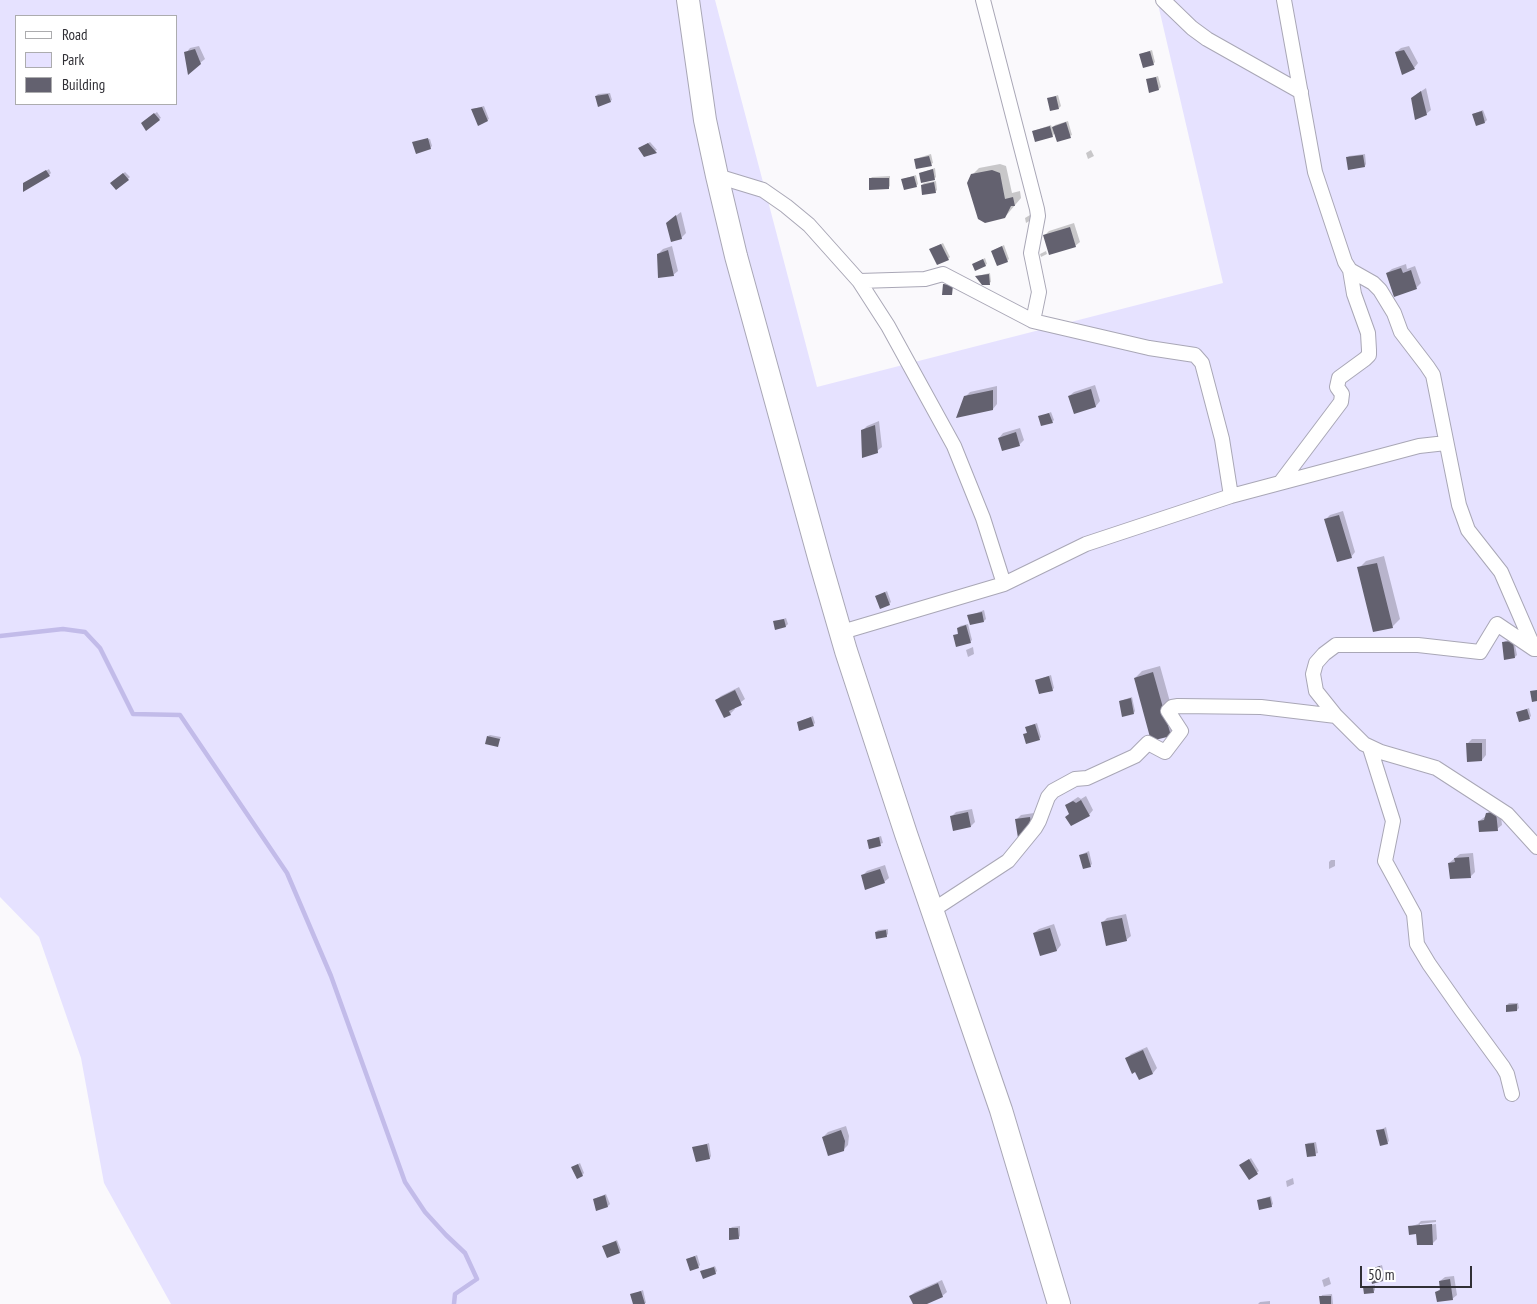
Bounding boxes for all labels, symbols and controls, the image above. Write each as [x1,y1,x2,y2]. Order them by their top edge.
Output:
legend [15,15,178,105]
text: Road [62,25,88,44]
text: Park [62,50,84,69]
text: Building [62,75,105,94]
scale bar [1362,1256,1474,1288]
text: 50 m [1368,1265,1394,1284]

